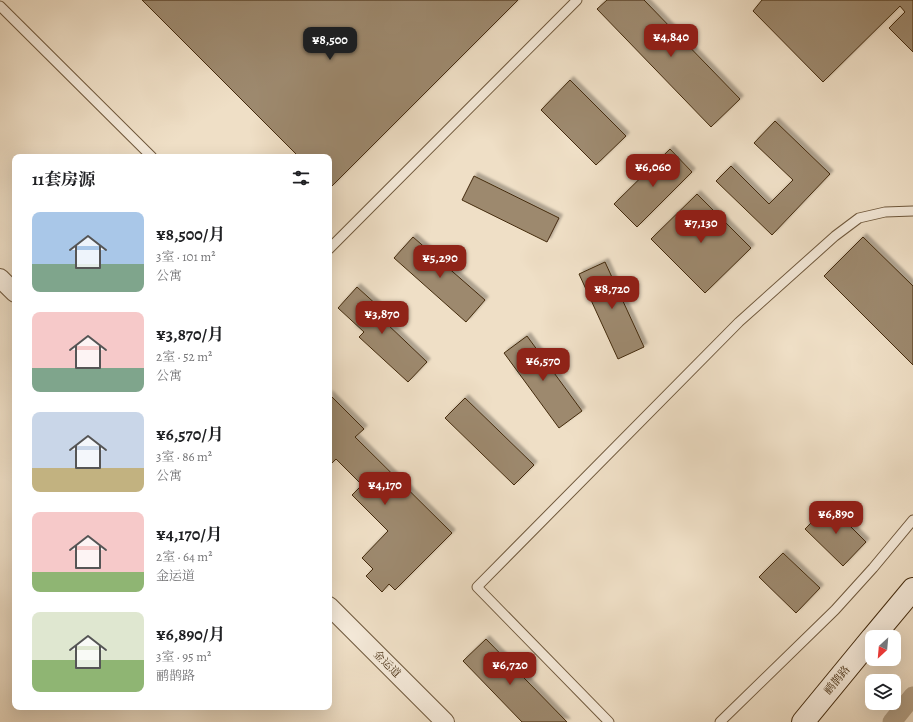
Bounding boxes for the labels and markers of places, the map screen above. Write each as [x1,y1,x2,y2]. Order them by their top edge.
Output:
pin: ¥4,840 [638,24,704,58]
pin: ¥8,500 [297,27,363,61]
pin: ¥6,060 [620,154,686,188]
pin: ¥7,130 [668,210,734,244]
pin: ¥5,290 [407,245,473,279]
pin: ¥8,720 [579,276,645,310]
pin: ¥3,870 [349,301,415,335]
pin: ¥6,570 [510,348,576,382]
pin: ¥4,170 [352,472,418,506]
pin: ¥6,890 [803,501,869,535]
pin: ¥6,720 [477,652,543,686]

